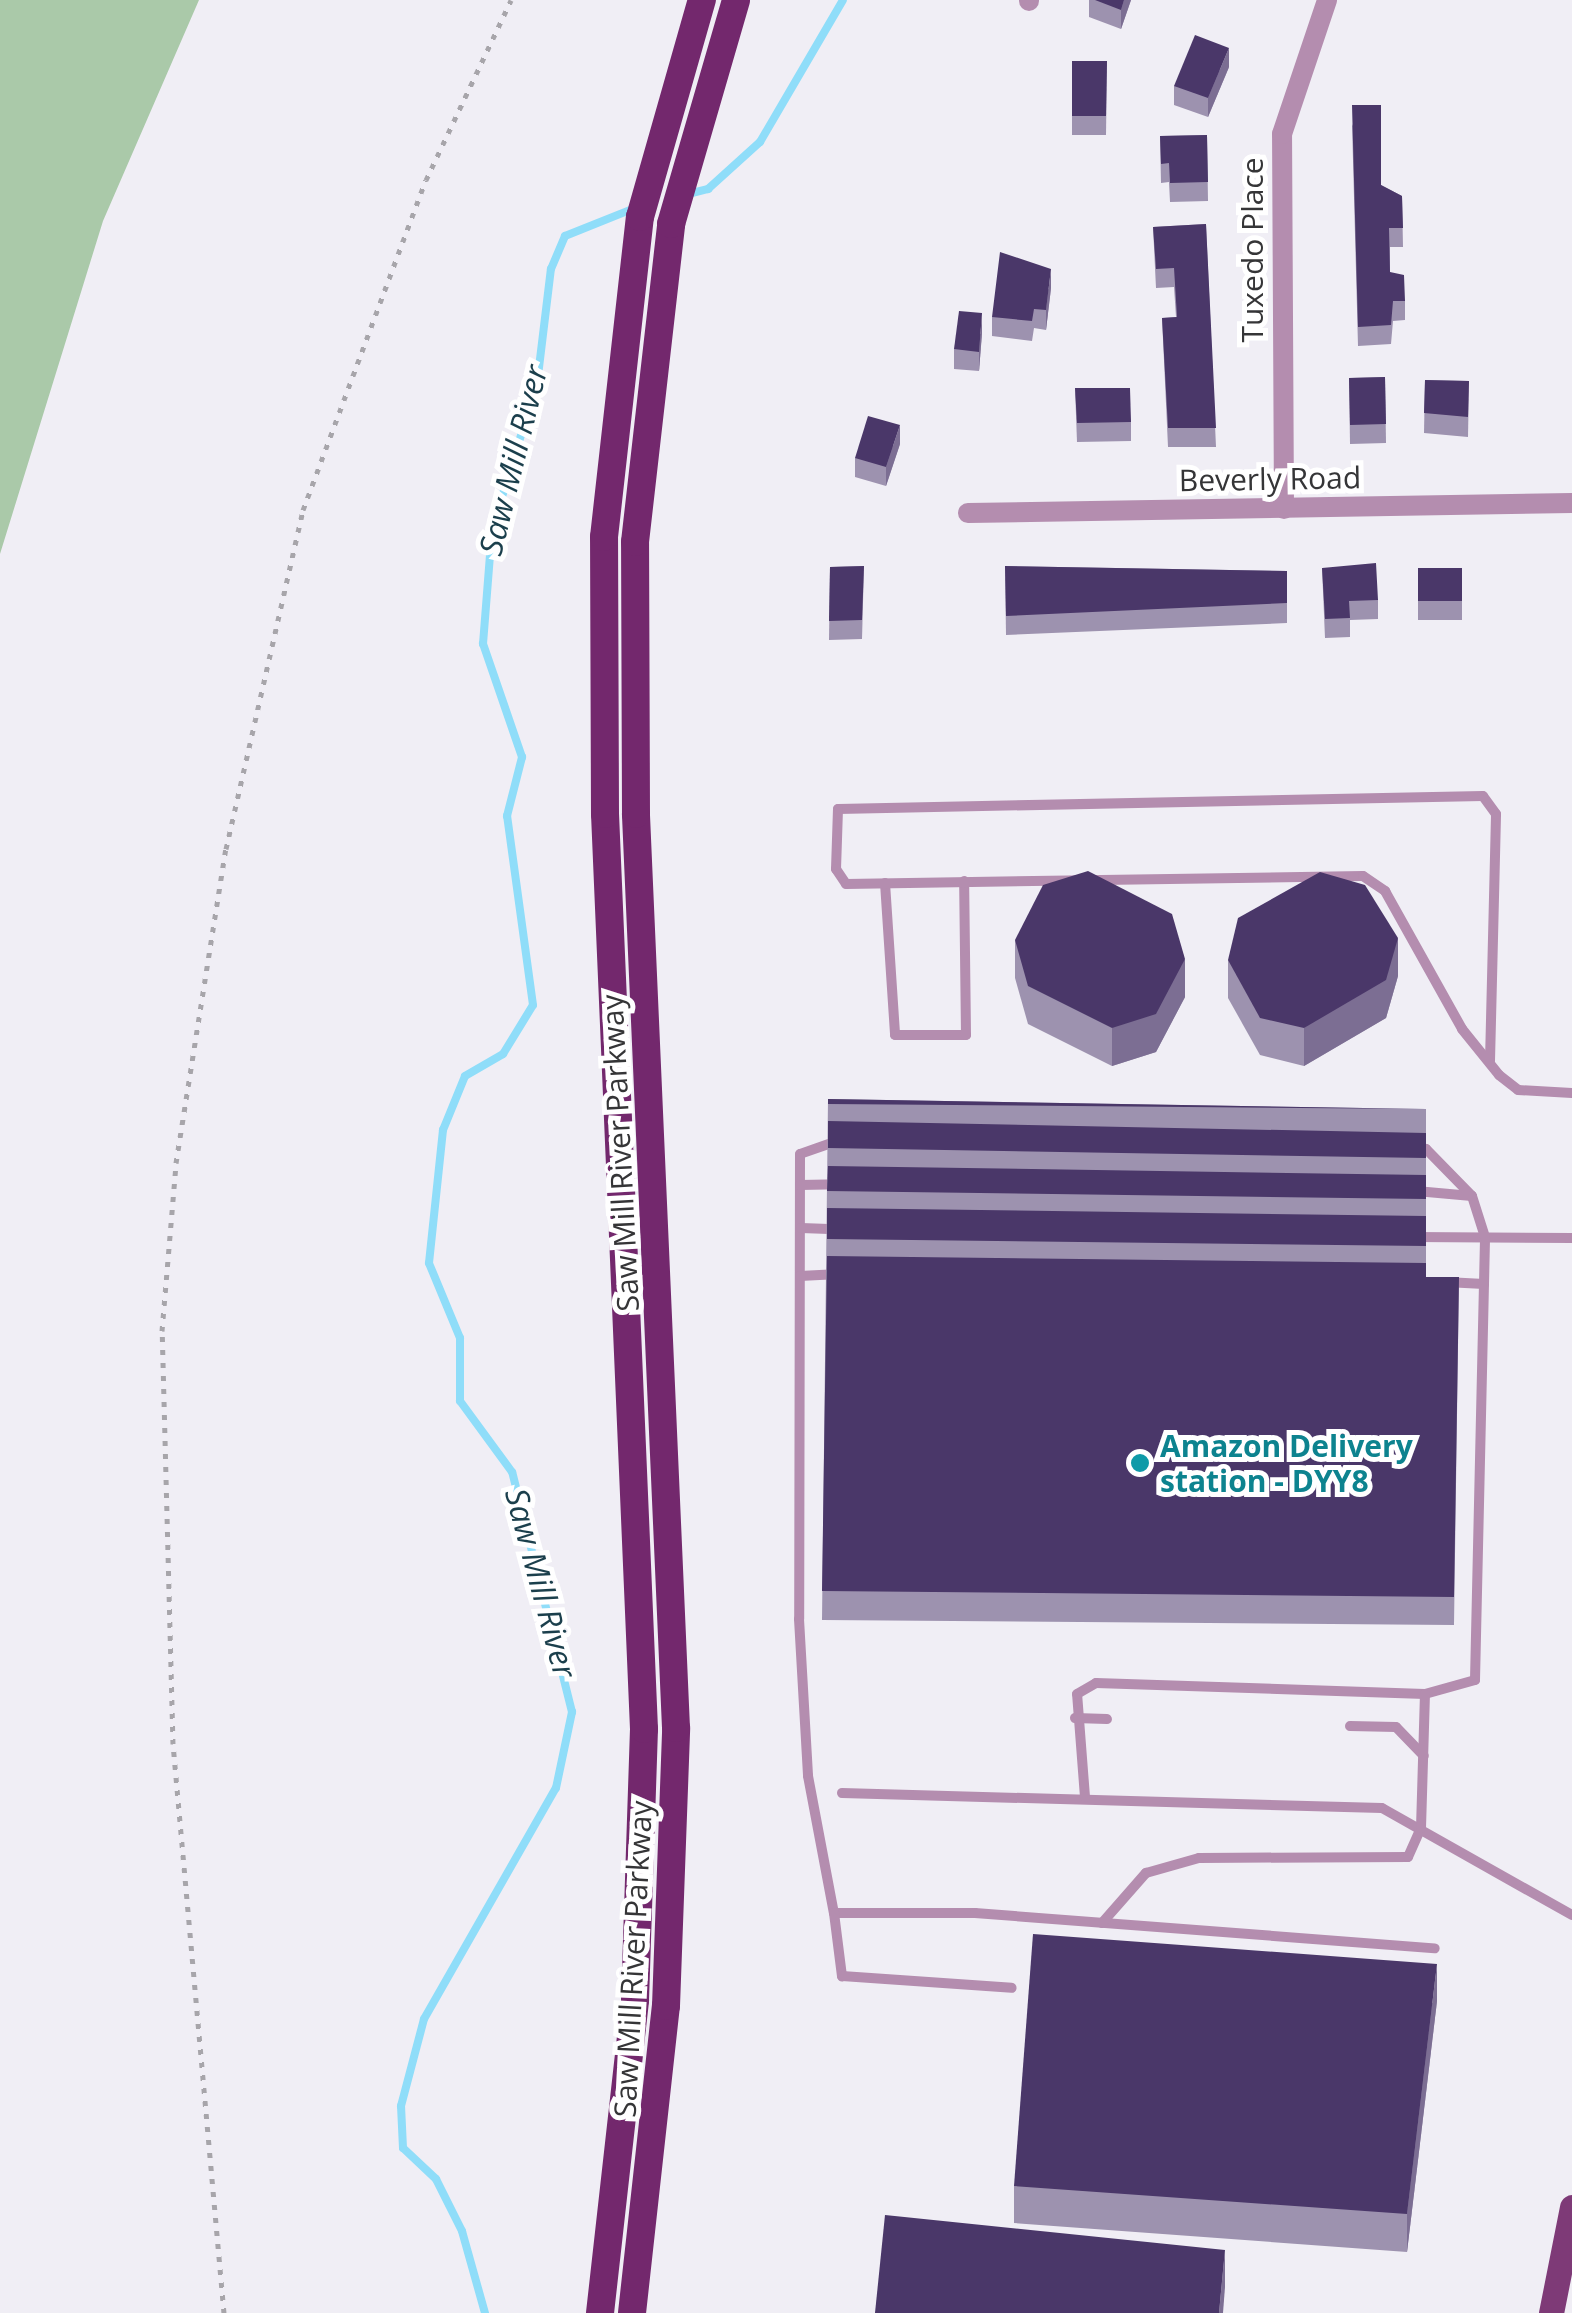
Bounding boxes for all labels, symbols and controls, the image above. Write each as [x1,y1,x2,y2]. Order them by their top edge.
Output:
street label: Tuxedo Place [1234,157,1270,343]
water label: Saw Mill River [471,361,555,559]
street label: Beverly Road [1179,459,1361,499]
street label: Saw Mill River Parkway [594,994,646,1312]
place label: Amazon Delivery station - DYY8 [1160,1428,1413,1498]
marker: Amazon Delivery station - DYY8 [1129,1452,1151,1474]
water label: Saw Mill River [497,1484,585,1682]
street label: Saw Mill River Parkway [607,1800,659,2118]

